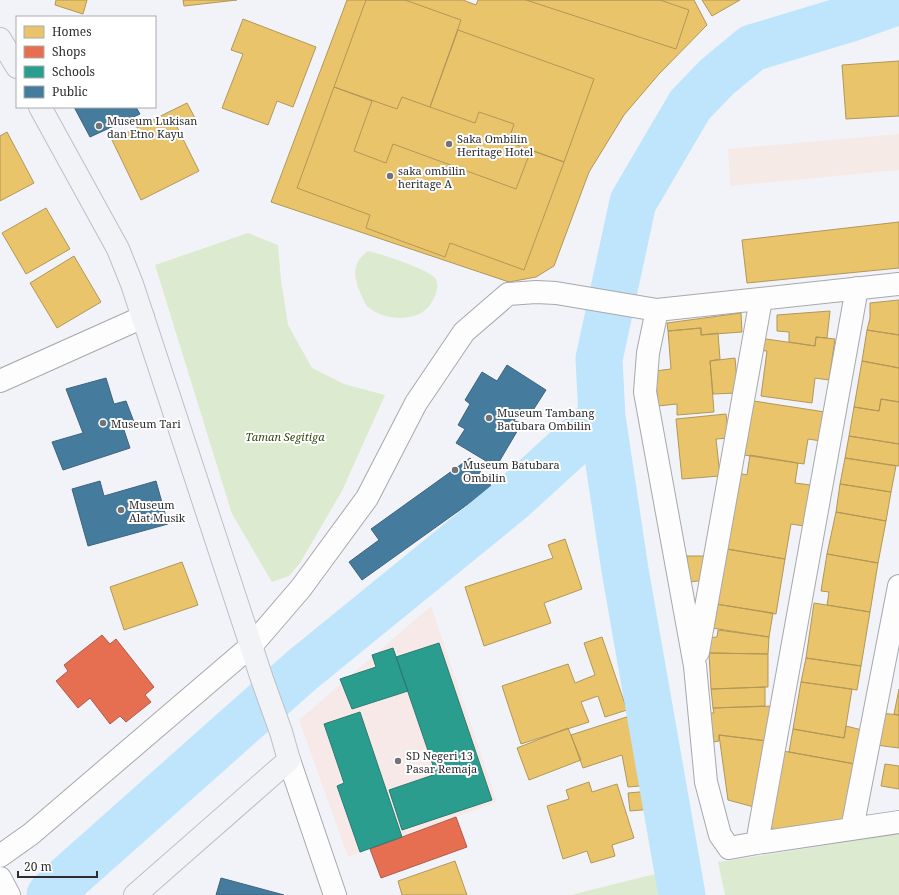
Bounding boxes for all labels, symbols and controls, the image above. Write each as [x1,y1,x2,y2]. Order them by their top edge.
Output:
legend [16,16,156,108]
text: Homes [52,23,92,40]
text: Shops [52,43,86,60]
text: Schools [52,63,95,80]
text: Public [52,83,88,100]
place label: Museum Lukisan dan Etno Kayu [107,113,197,141]
marker: Museum Lukisan dan Etno Kayu [94,121,104,131]
place label: Saka Ombilin Heritage Hotel [457,131,534,159]
marker: Saka Ombilin Heritage Hotel [444,139,454,149]
place label: saka ombilin heritage A [398,163,466,191]
marker: saka ombilin heritage A [385,171,395,181]
place label: Museum Tambang Batubara Ombilin [497,405,594,433]
marker: Museum Tambang Batubara Ombilin [484,413,494,423]
place label: Museum Tari [111,416,181,431]
marker: Museum Tari [98,418,108,428]
park label: Taman Segitiga [245,429,325,444]
place label: Museum Batubara Ombilin [463,457,560,485]
marker: Museum Batubara Ombilin [450,465,460,475]
place label: Museum Alat Musik [129,497,186,525]
marker: Museum Alat Musik [116,505,126,515]
place label: SD Negeri 13 Pasar Remaja [406,748,477,776]
marker: SD Negeri 13 Pasar Remaja [393,756,403,766]
scale bar [18,853,97,879]
text: 20 m [24,858,52,875]

